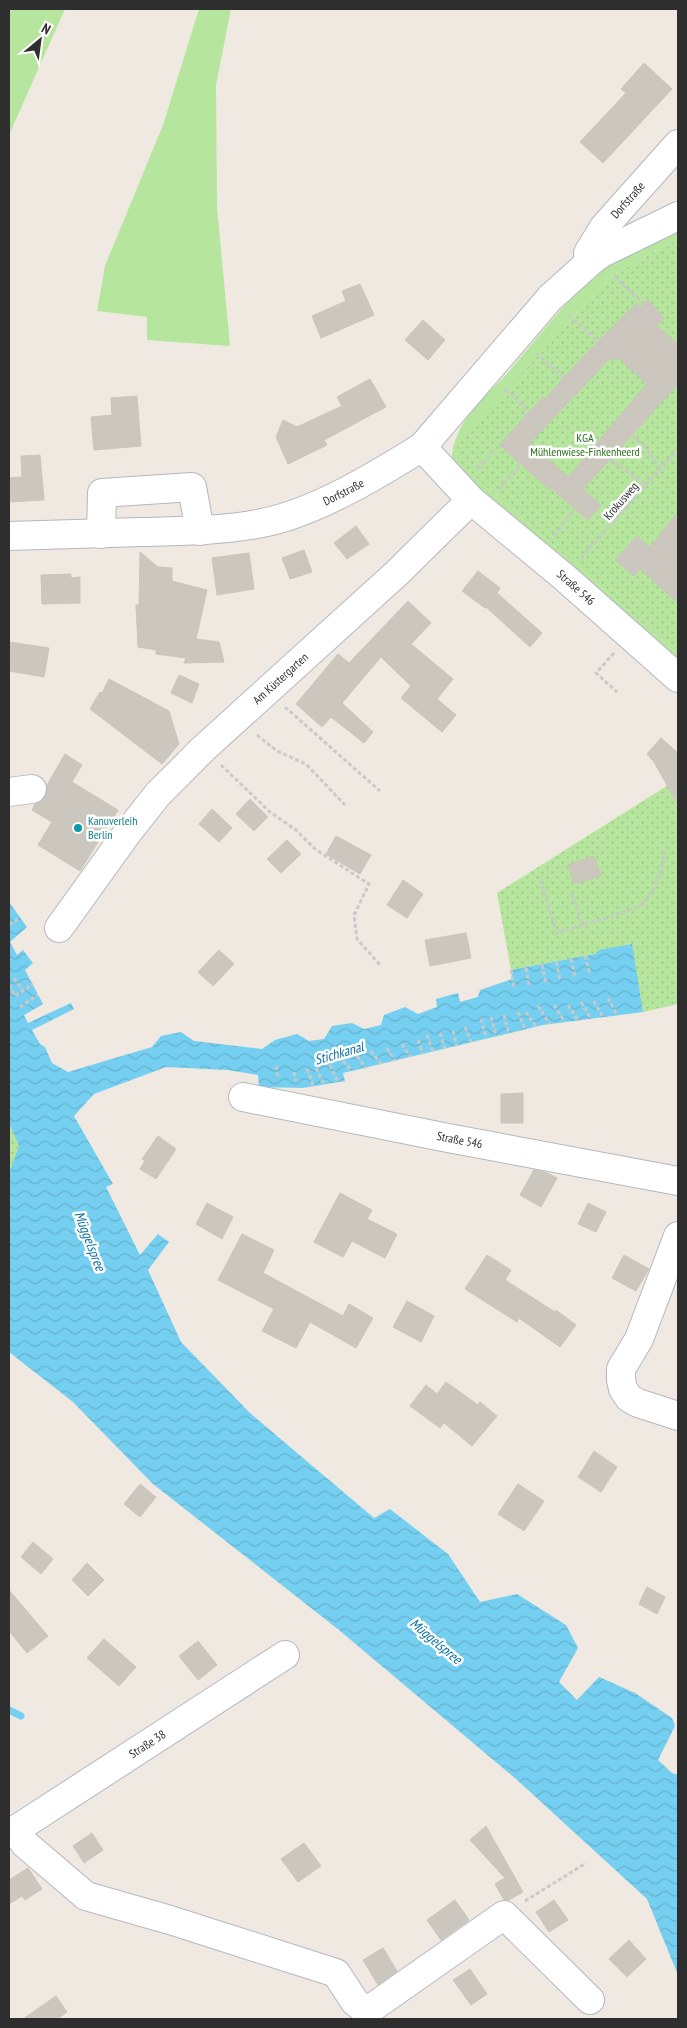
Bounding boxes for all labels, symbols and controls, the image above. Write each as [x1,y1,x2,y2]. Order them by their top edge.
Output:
north arrow [15,15,65,65]
text: N [39,19,54,38]
street label: Dorfstraße [607,178,648,221]
park label: KGA Mühlenwiese-Finkenheerd [530,430,640,459]
street label: Dorfstraße [320,475,367,508]
street label: Krokusweg [600,479,641,523]
street label: Straße 546 [554,566,599,608]
street label: Am Küstergarten [249,649,311,707]
place label: Kanuverleih Berlin [88,813,137,842]
marker: Kanuverleih Berlin [72,822,84,834]
water label: Stichkanal [312,1037,367,1069]
street label: Straße 546 [436,1128,484,1151]
water label: Müggelspree [70,1209,110,1274]
water label: Müggelspree [406,1614,467,1669]
street label: Straße 38 [126,1726,168,1761]

